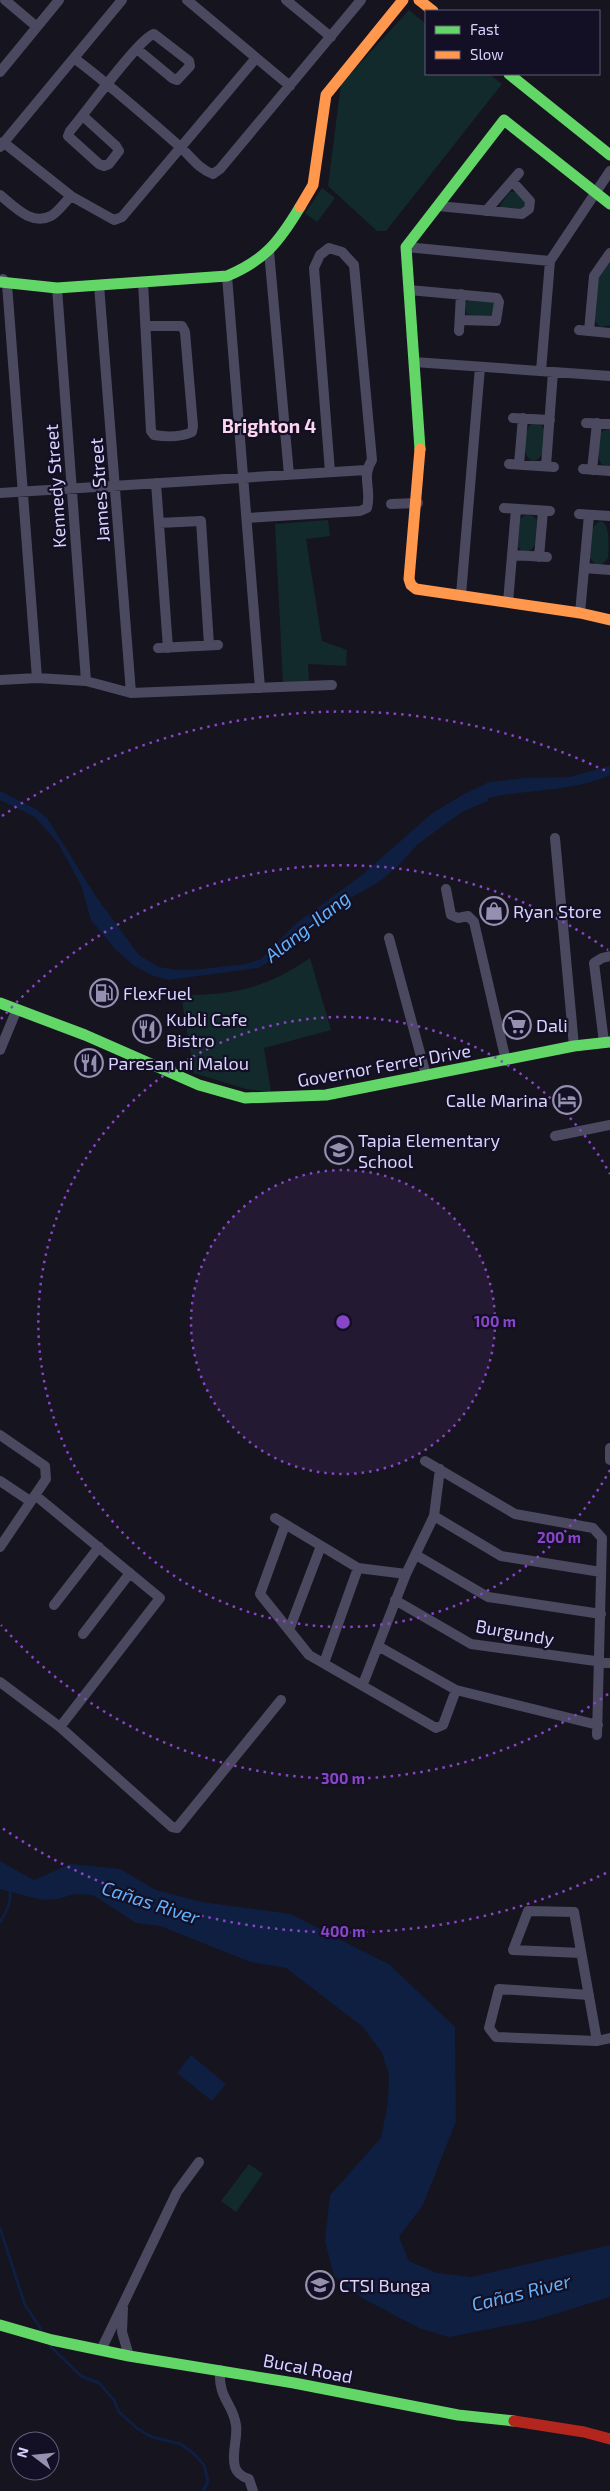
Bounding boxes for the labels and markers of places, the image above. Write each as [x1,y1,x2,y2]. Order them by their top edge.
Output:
shop icon: Ryan Store [479,896,509,926]
place label: Ryan Store [513,900,602,922]
fuel station icon: FlexFuel [89,978,119,1008]
place label: FlexFuel [123,982,193,1004]
place label: Kubli Cafe Bistro [166,1008,247,1051]
supermarket icon: Dali [502,1010,532,1040]
restaurant icon: Kubli Cafe Bistro [132,1014,162,1044]
place label: Dali [536,1014,568,1036]
restaurant icon: Paresan ni Malou [74,1048,104,1078]
place label: Paresan ni Malou [108,1052,249,1074]
hotel icon: Calle Marina [552,1085,582,1115]
place label: Calle Marina [446,1089,548,1111]
place label: Tapia Elementary School [358,1129,500,1172]
school or university icon: Tapia Elementary School [324,1135,354,1165]
centre of rings [334,1313,352,1331]
school or university icon: CTSI Bunga [305,2270,335,2300]
place label: CTSI Bunga [339,2274,430,2296]

